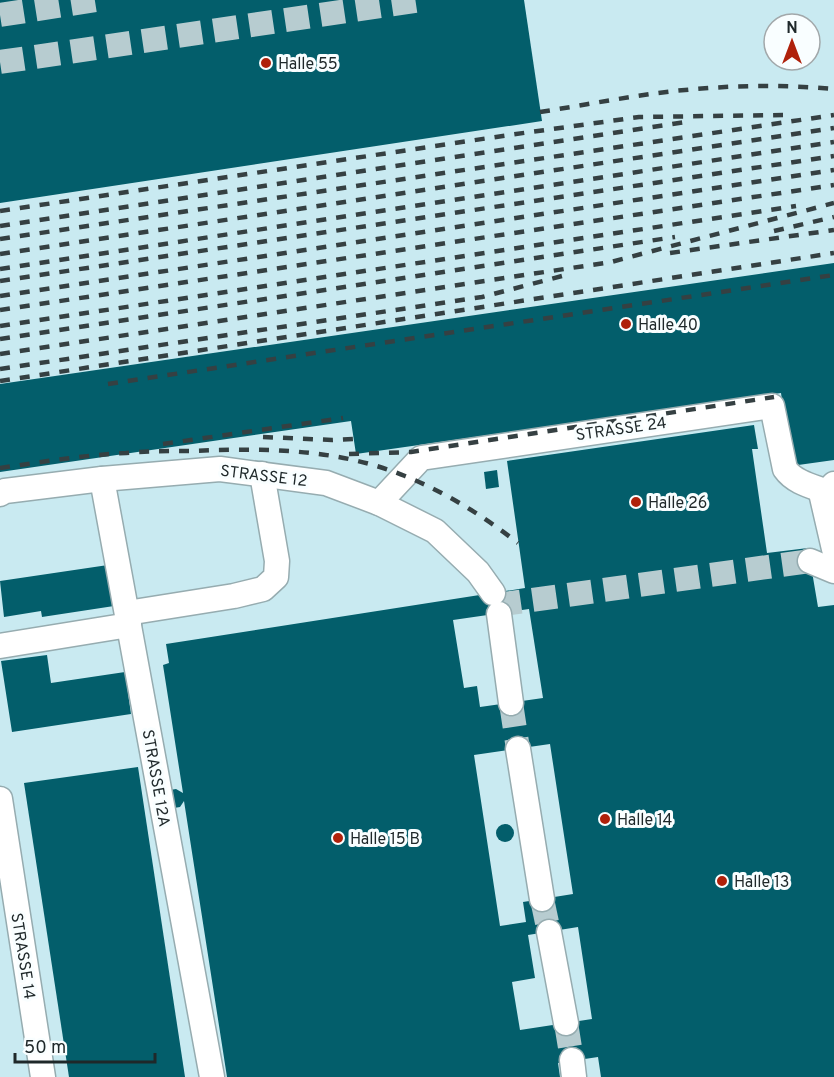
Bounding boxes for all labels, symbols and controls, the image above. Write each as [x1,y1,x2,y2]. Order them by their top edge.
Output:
north arrow [762,12,822,72]
text: N [786,19,798,39]
place label: Halle 55 [278,55,338,75]
marker: Halle 55 [259,56,273,70]
place label: Halle 40 [638,316,698,336]
marker: Halle 40 [619,317,633,331]
street label: STRASSE 24 [575,414,668,446]
street label: STRASSE 12 [219,462,308,492]
place label: Halle 26 [648,494,707,514]
marker: Halle 26 [629,495,643,509]
street label: STRASSE 12A [137,728,173,829]
place label: Halle 14 [617,811,673,831]
marker: Halle 14 [598,812,612,826]
place label: Halle 15 B [350,830,420,850]
marker: Halle 15 B [331,831,345,845]
place label: Halle 13 [734,873,790,893]
marker: Halle 13 [715,874,729,888]
street label: STRASSE 14 [5,912,39,1001]
scale bar [15,1026,154,1064]
text: 50 m [24,1037,66,1060]

